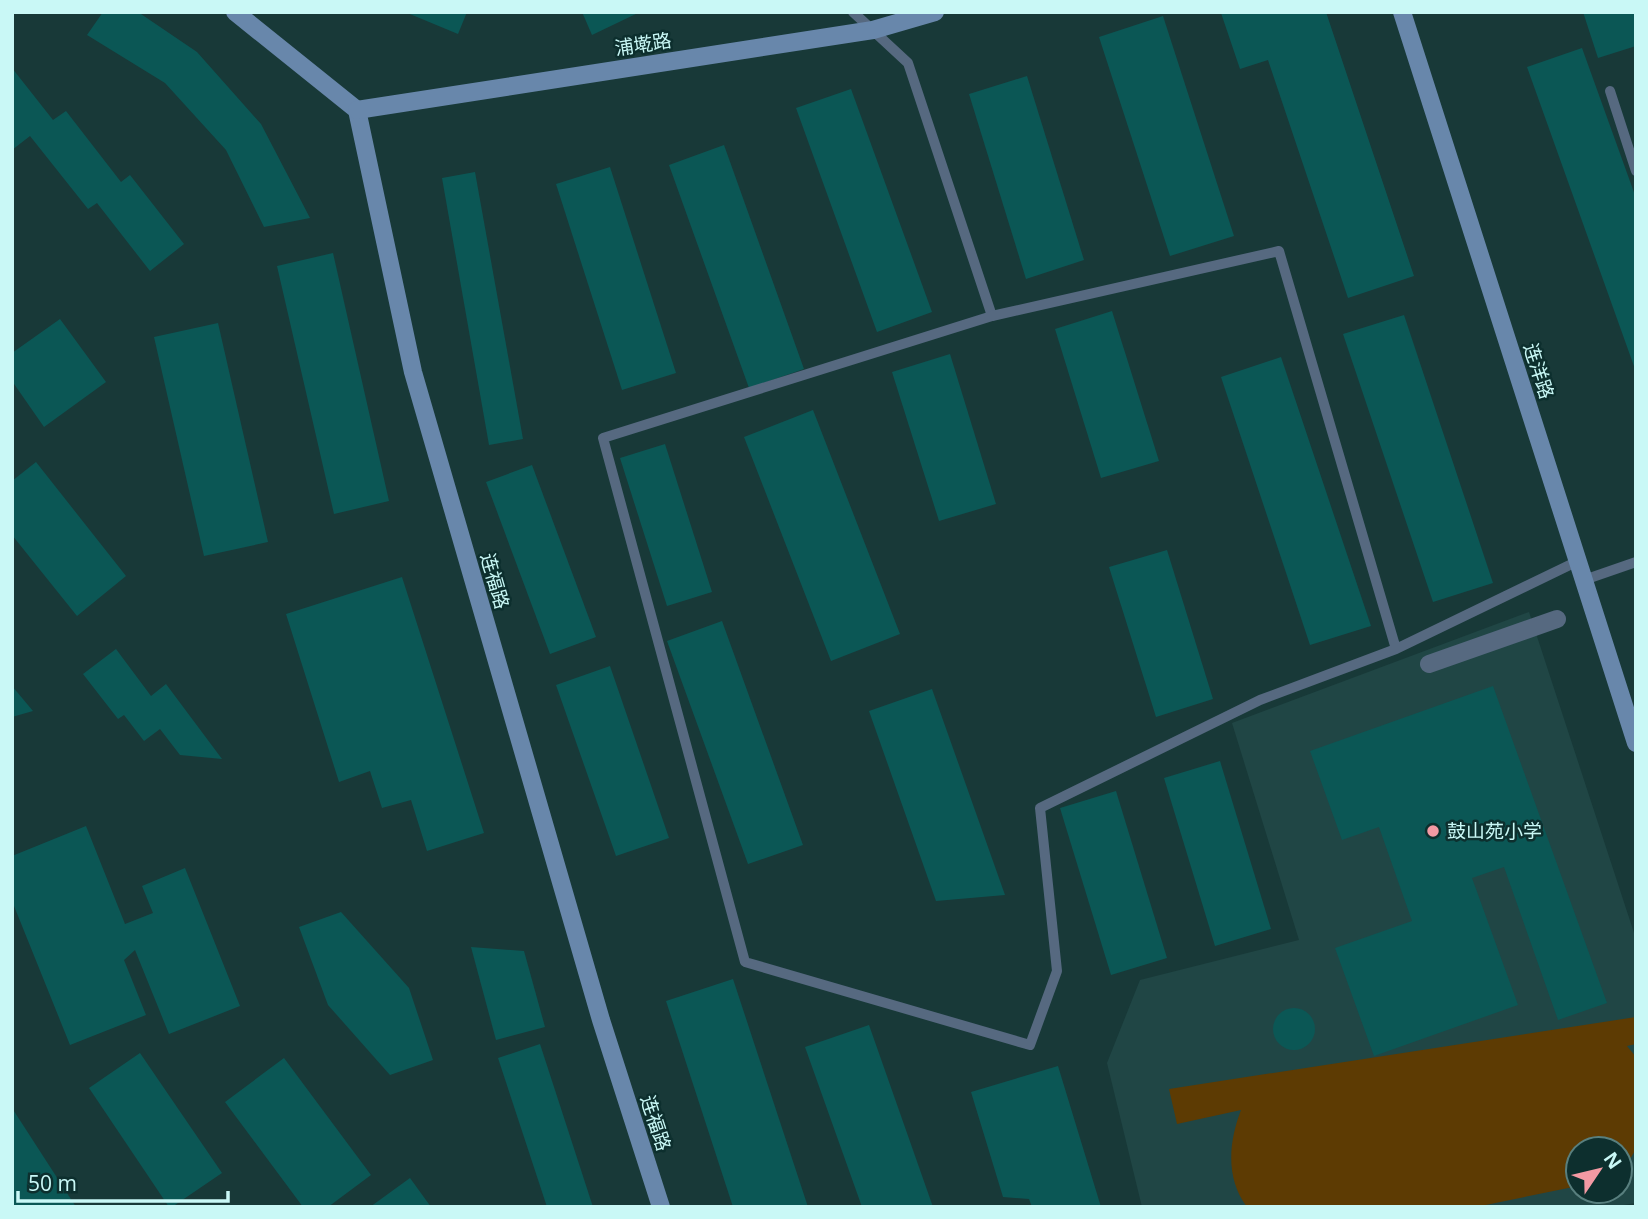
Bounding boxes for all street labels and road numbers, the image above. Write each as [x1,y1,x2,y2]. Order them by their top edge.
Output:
street label: 浦墘路 [613,27,673,61]
street label: 连洋路 [1518,340,1560,402]
street label: 连福路 [475,550,515,612]
street label: 连福路 [635,1092,677,1154]

